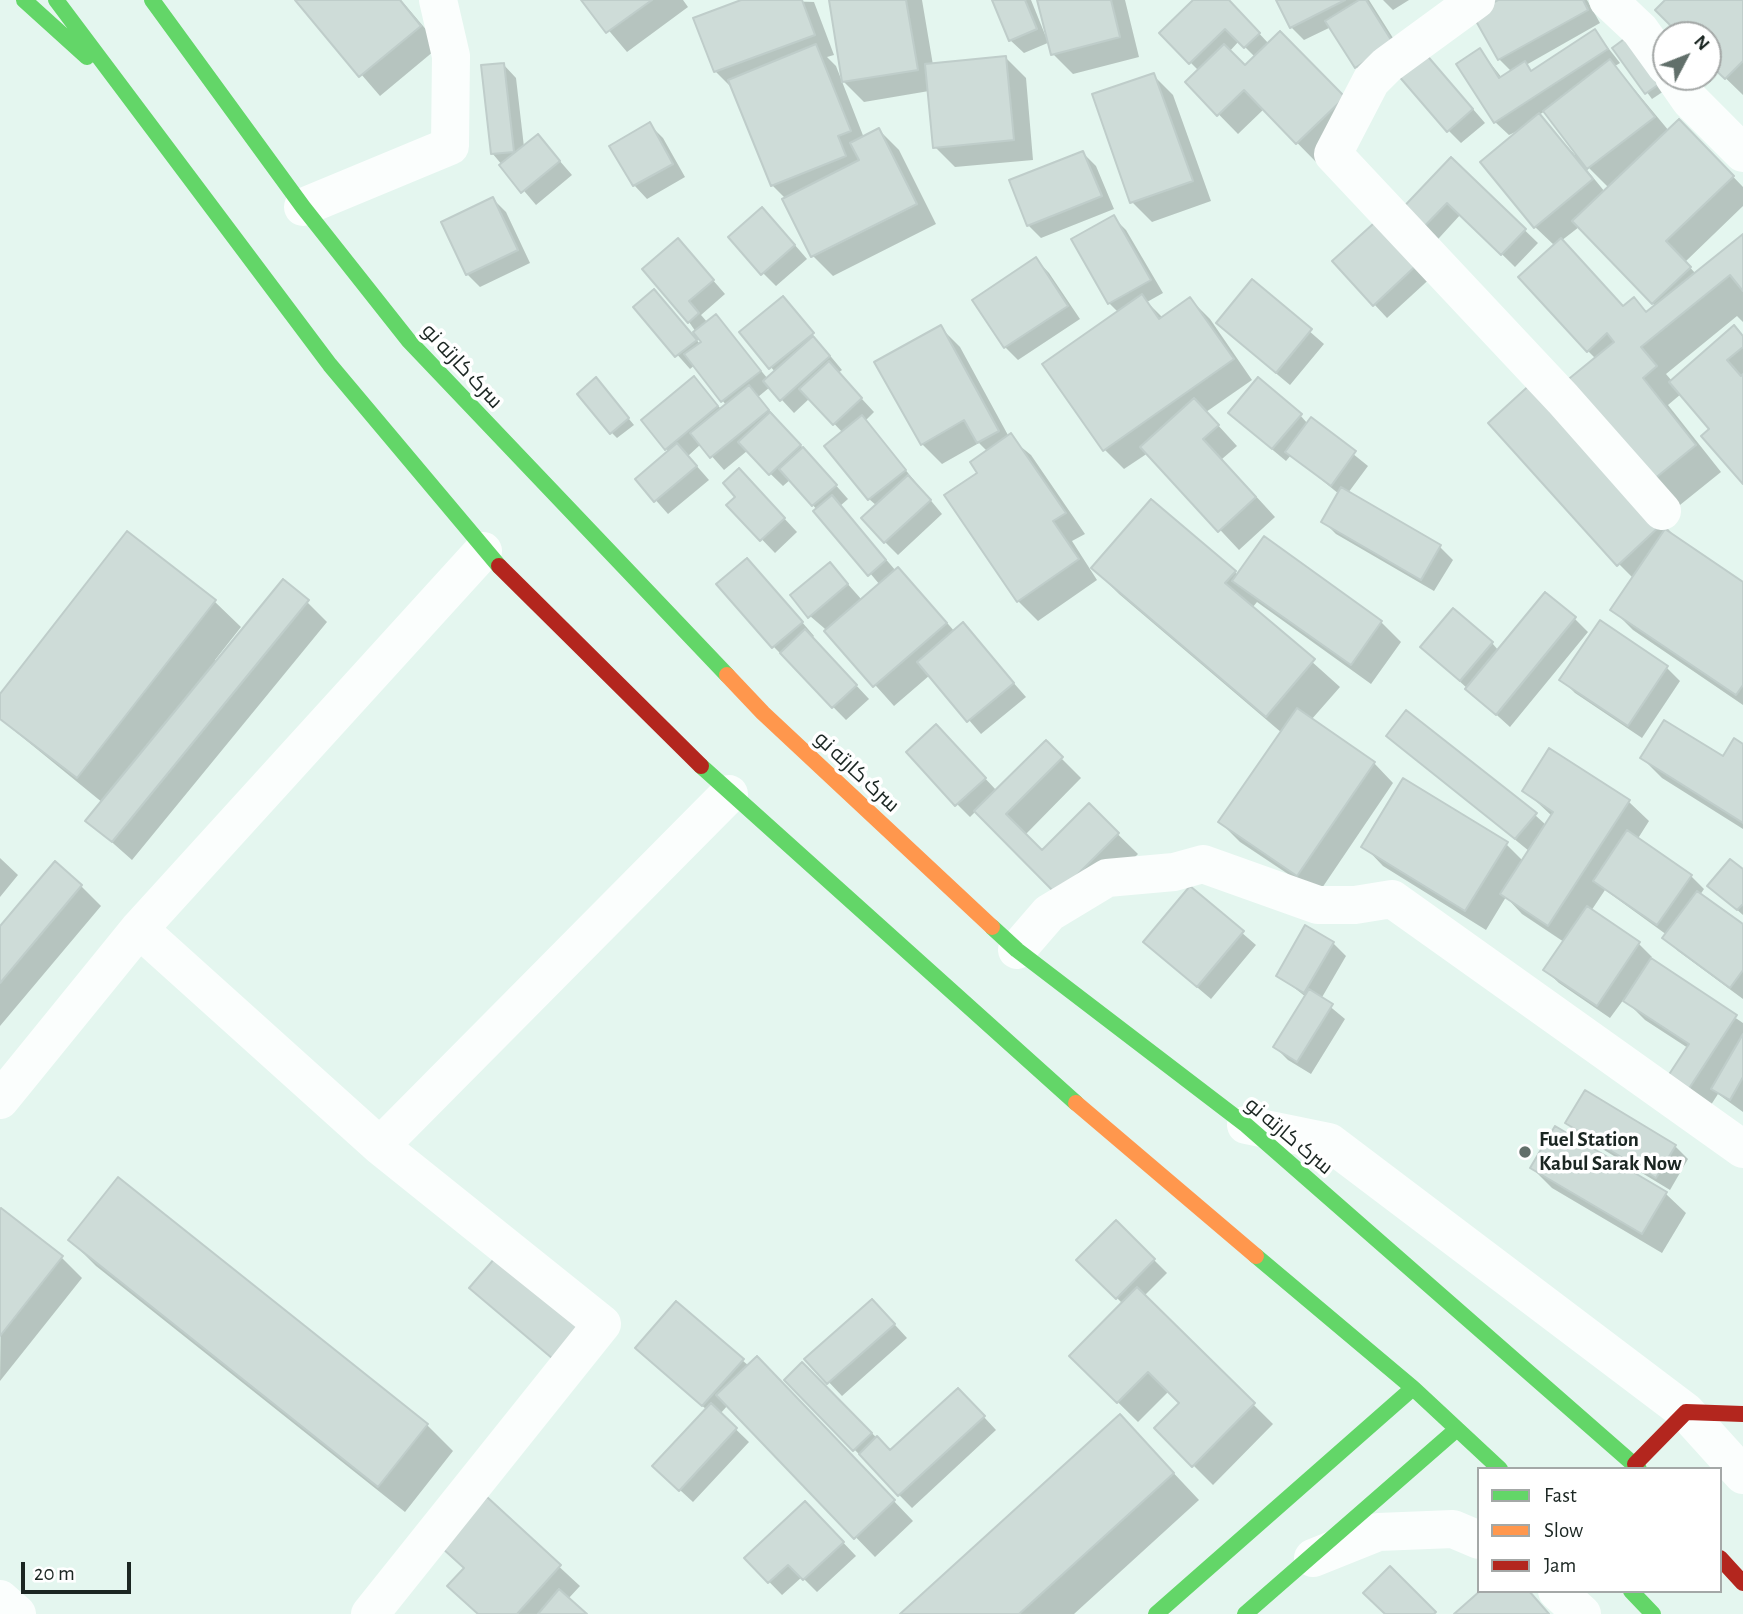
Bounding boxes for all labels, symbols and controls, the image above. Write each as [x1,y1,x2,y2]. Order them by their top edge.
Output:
north arrow [1652,21,1722,91]
text: N [1690,32,1713,54]
street label: سرک کارته نو [416,318,508,414]
street label: سرک کارته نو [809,726,905,818]
street label: سرک کارته نو [1240,1092,1338,1180]
place label: Fuel Station Kabul Sarak Now [1539,1127,1682,1177]
marker: Fuel Station Kabul Sarak Now [1517,1144,1533,1160]
legend [1477,1467,1722,1593]
text: Fast [1544,1485,1577,1506]
text: Slow [1544,1520,1583,1541]
scale bar [24,1548,135,1592]
text: Jam [1544,1555,1576,1576]
text: 20 m [34,1563,75,1584]

